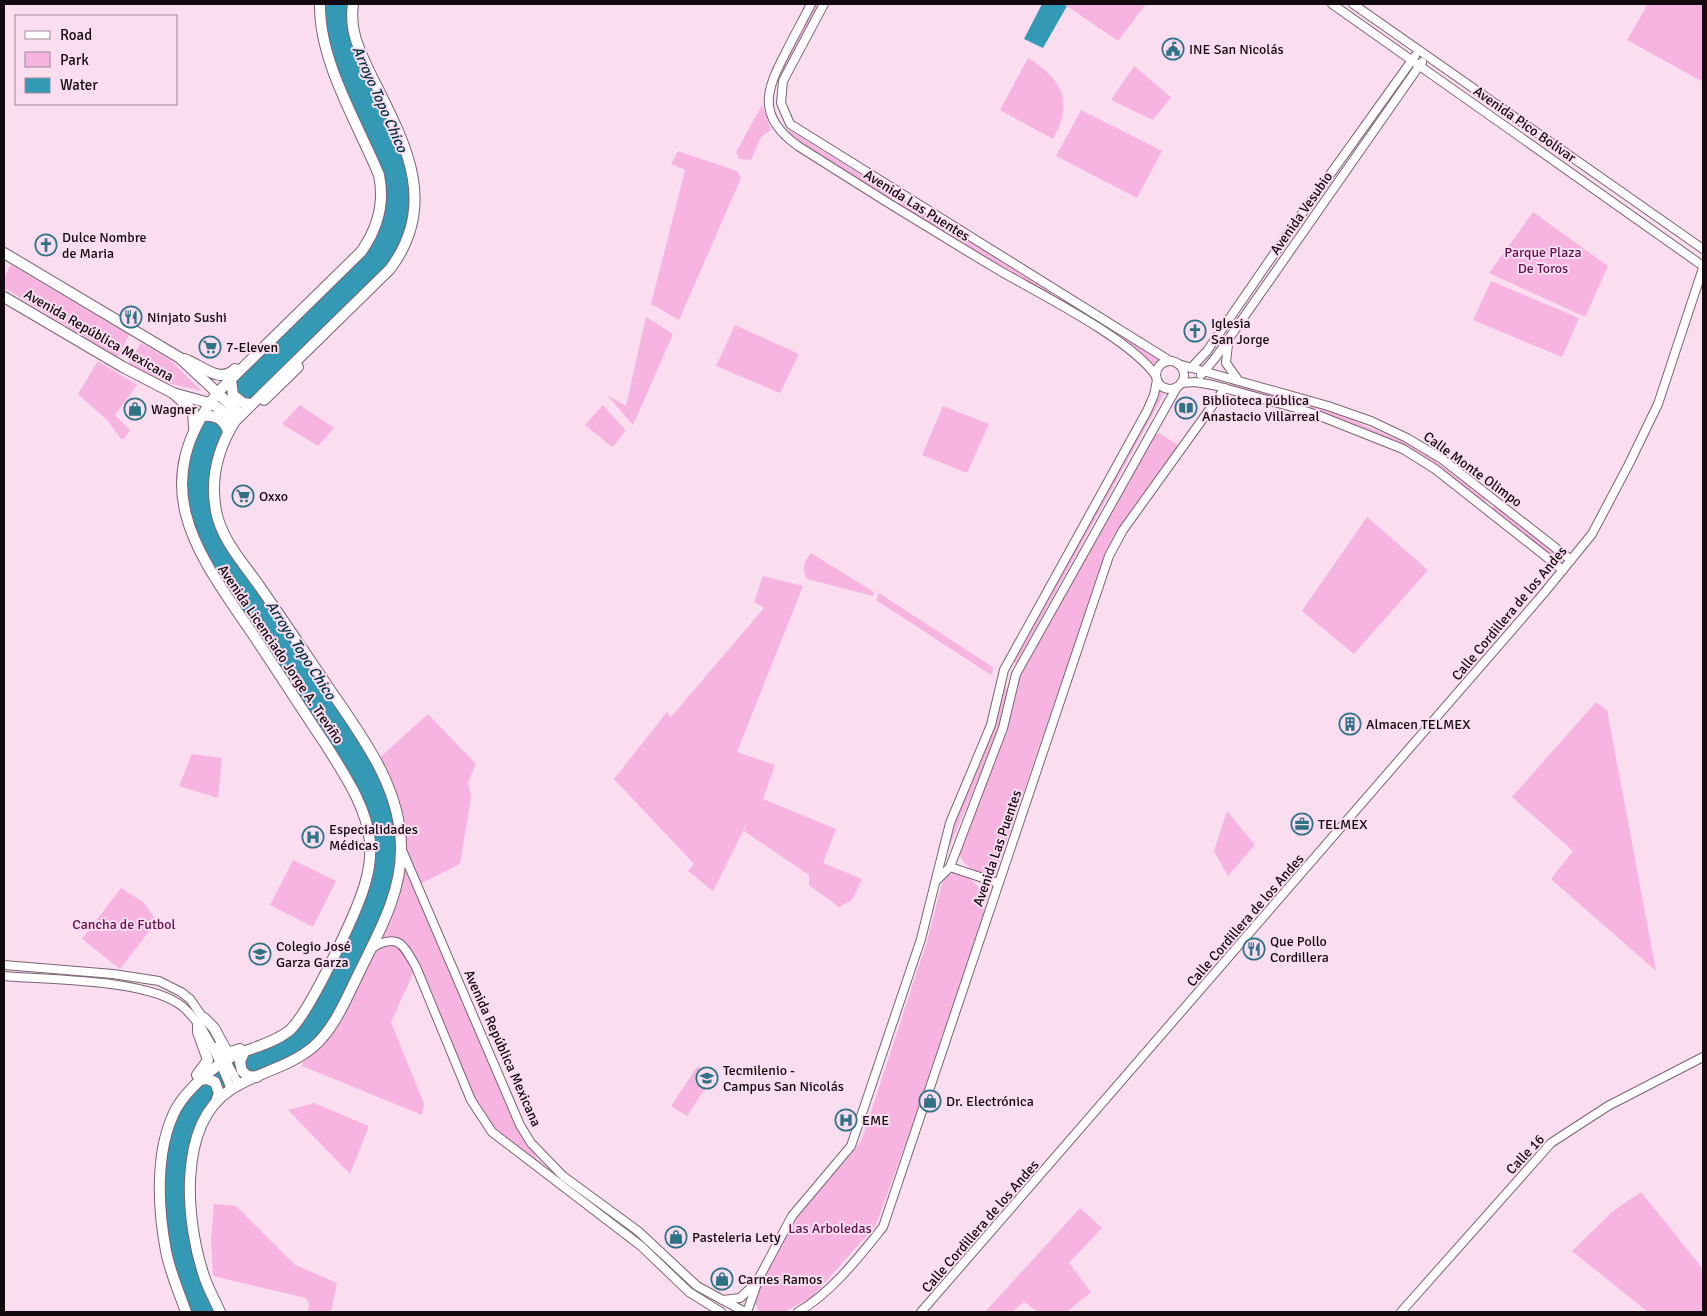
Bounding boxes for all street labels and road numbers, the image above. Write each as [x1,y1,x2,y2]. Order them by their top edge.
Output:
street label: Avenida Pico Bolívar [1470,83,1580,167]
street label: Avenida Las Puentes [861,166,973,245]
street label: Avenida Vesubio [1267,169,1336,258]
street label: Avenida República Mexicana [21,286,177,385]
street label: Calle Monte Olimpo [1420,428,1525,511]
street label: Calle Cordillera de los Andes [1448,543,1571,684]
street label: Avenida Licenciado Jorge A. Treviño [214,561,347,747]
street label: Avenida Las Puentes [970,788,1025,909]
street label: Calle Cordillera de los Andes [1183,851,1308,990]
street label: Avenida República Mexicana [460,967,545,1129]
street label: Calle 16 [1503,1131,1548,1178]
street label: Calle Cordillera de los Andes [918,1157,1043,1296]

